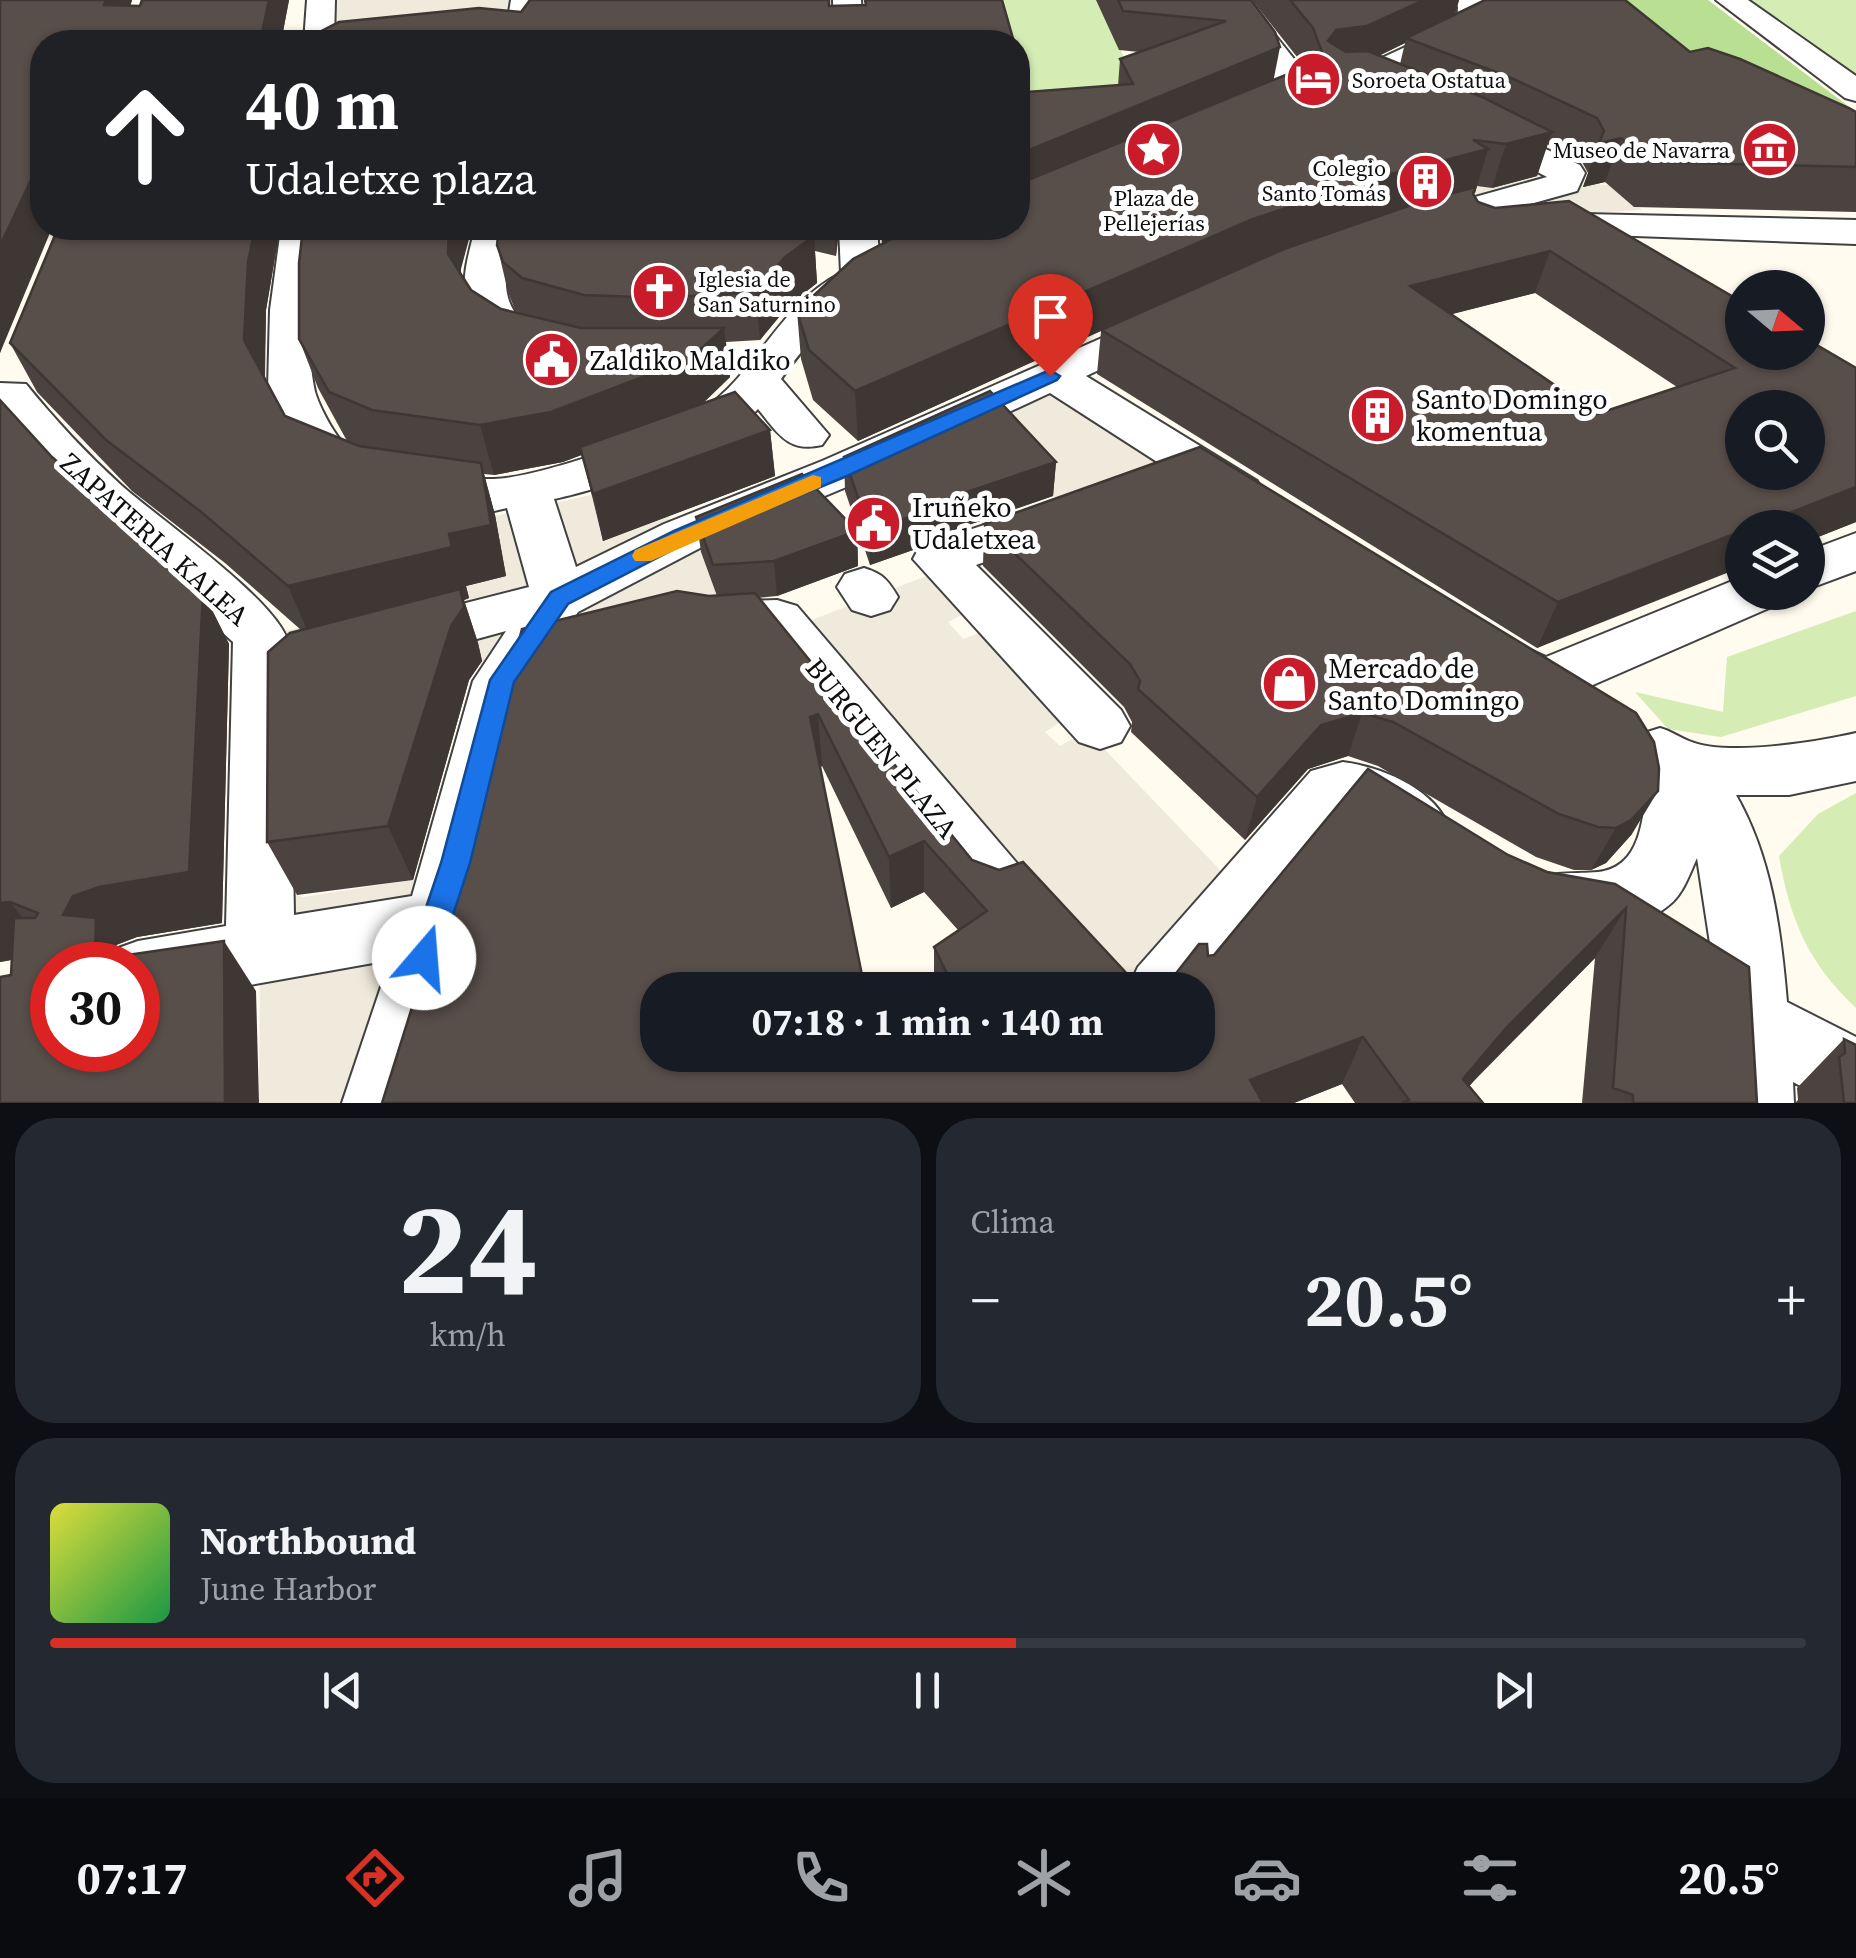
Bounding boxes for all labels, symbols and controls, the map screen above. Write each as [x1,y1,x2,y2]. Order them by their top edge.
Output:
hotel icon: Soroeta Ostatua [1283,50,1343,110]
text: 40 m [245,56,399,152]
place label: Soroeta Ostatua [1352,65,1507,95]
icon: ahead [80,70,210,200]
place icon: Plaza de Pellejerías [1124,120,1184,180]
museum icon: Museo de Navarra [1739,120,1799,180]
place label: Museo de Navarra [1553,135,1731,165]
text: Udaletxe plaza [245,147,537,209]
building icon: Colegio Santo Tomás [1395,151,1455,211]
place label: Colegio Santo Tomás [1262,153,1386,208]
place label: Plaza de Pellejerías [1103,183,1205,238]
church icon: Iglesia de San Saturnino [629,262,689,322]
place label: Iglesia de San Saturnino [698,264,836,319]
north arrow [1725,270,1825,370]
map controls [1725,270,1825,610]
pin [1008,274,1093,377]
icon: arrive [1023,289,1078,344]
public building icon: Zaldiko Maldiko [521,330,581,390]
place label: Zaldiko Maldiko [590,341,791,379]
place label: Santo Domingo komentua [1416,380,1608,450]
building icon: Santo Domingo komentua [1347,385,1407,445]
button: search [1725,390,1825,490]
street label: ZAPATERIA KALEA [52,444,258,634]
place label: Iruñeko Udaletxea [912,488,1036,558]
public building icon: Iruñeko Udaletxea [843,493,903,553]
button: layers [1725,510,1825,610]
place label: Mercado de Santo Domingo [1328,649,1520,719]
street label: BURGUEN PLAZA [797,650,967,847]
shop icon: Mercado de Santo Domingo [1259,654,1319,714]
position arrow [372,906,476,1010]
speed limit sign: 30 [30,942,160,1072]
text: 07:18 · 1 min · 140 m [751,996,1104,1048]
text: 24 [397,1158,538,1337]
text: Clima [971,1200,1055,1244]
text: 20.5° [1304,1248,1473,1351]
text: − [971,1262,1000,1337]
text: + [1777,1262,1806,1337]
text: km/h [430,1313,506,1357]
text: Northbound [200,1515,416,1567]
text: June Harbor [200,1567,376,1611]
icon: previous [315,1663,370,1718]
icon: pause [900,1663,955,1718]
icon: next [1486,1663,1541,1718]
icon: directions [340,1843,410,1913]
icon: music [563,1843,633,1913]
icon: phone [786,1843,856,1913]
icon: climate [1009,1843,1079,1913]
icon: car [1232,1843,1302,1913]
icon: filters [1455,1843,1525,1913]
text: 07:17 [76,1847,188,1909]
text: 20.5° [1678,1847,1780,1909]

